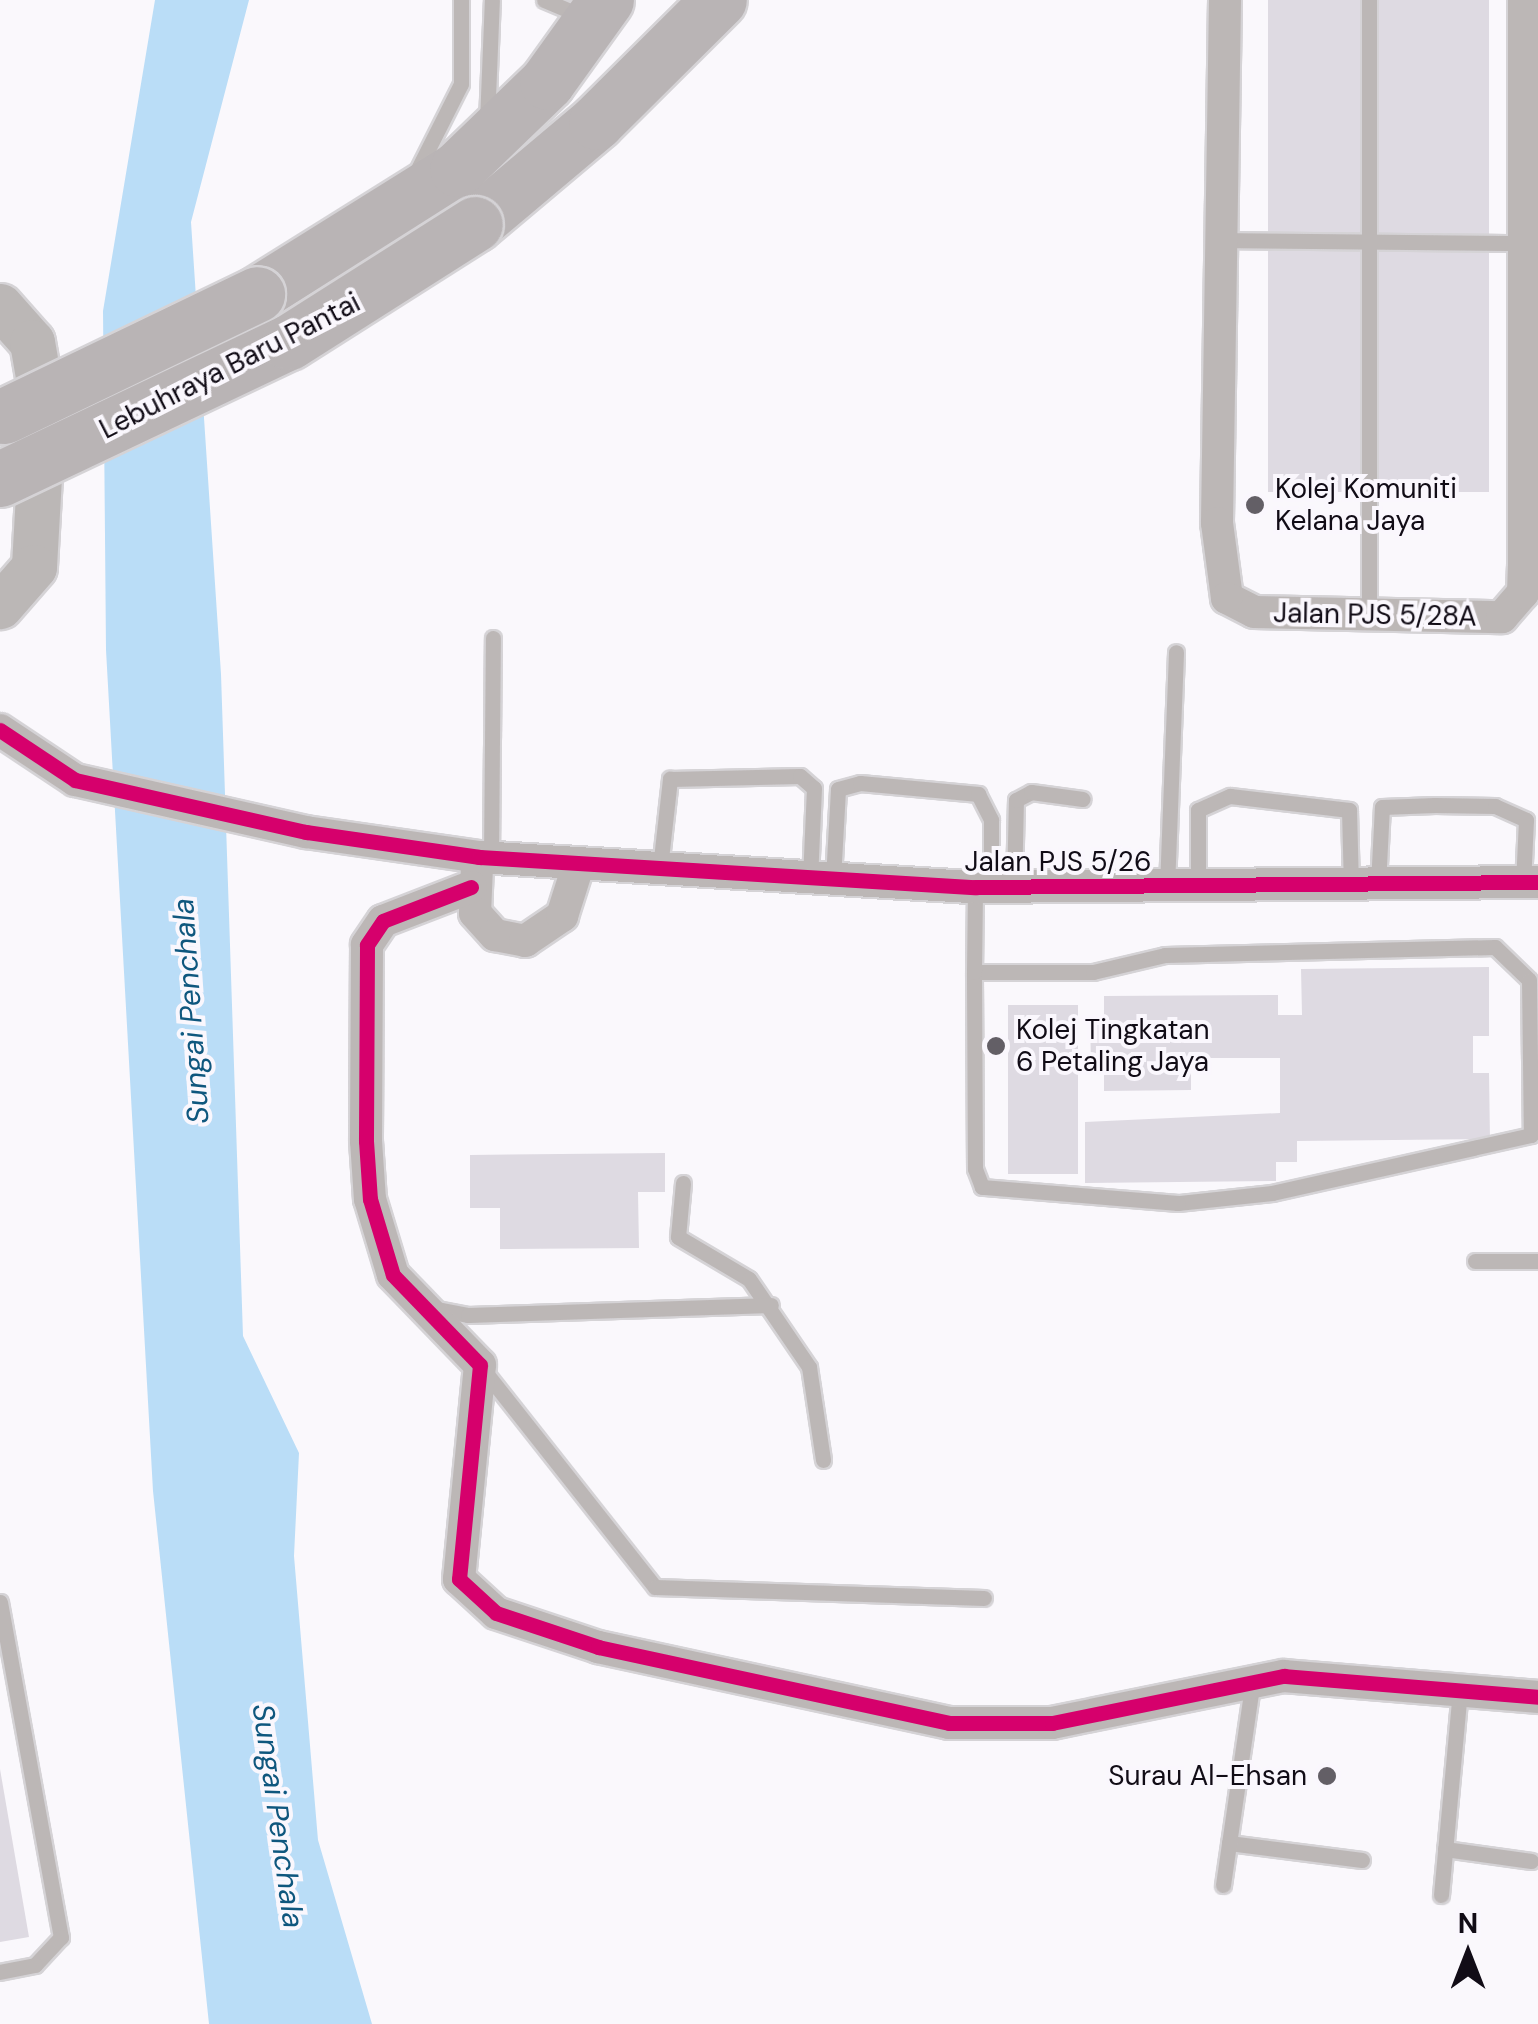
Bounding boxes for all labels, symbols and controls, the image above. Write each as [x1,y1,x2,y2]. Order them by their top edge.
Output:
street label: Lebuhraya Baru Pantai [94,286,366,446]
place label: Kolej Komuniti Kelana Jaya [1275,472,1457,538]
marker: Kolej Komuniti Kelana Jaya [1244,494,1266,516]
street label: Jalan PJS 5/28A [1273,596,1477,634]
street label: Jalan PJS 5/26 [965,845,1151,879]
water label: Sungai Penchala [165,897,217,1125]
place label: Kolej Tingkatan 6 Petaling Jaya [1016,1013,1210,1079]
marker: Kolej Tingkatan 6 Petaling Jaya [985,1035,1007,1057]
water label: Sungai Penchala [244,1701,312,1931]
place label: Surau Al-Ehsan [1108,1759,1307,1793]
marker: Surau Al-Ehsan [1316,1765,1338,1787]
north arrow [1418,1904,1518,2004]
text: N [1458,1905,1478,1942]

